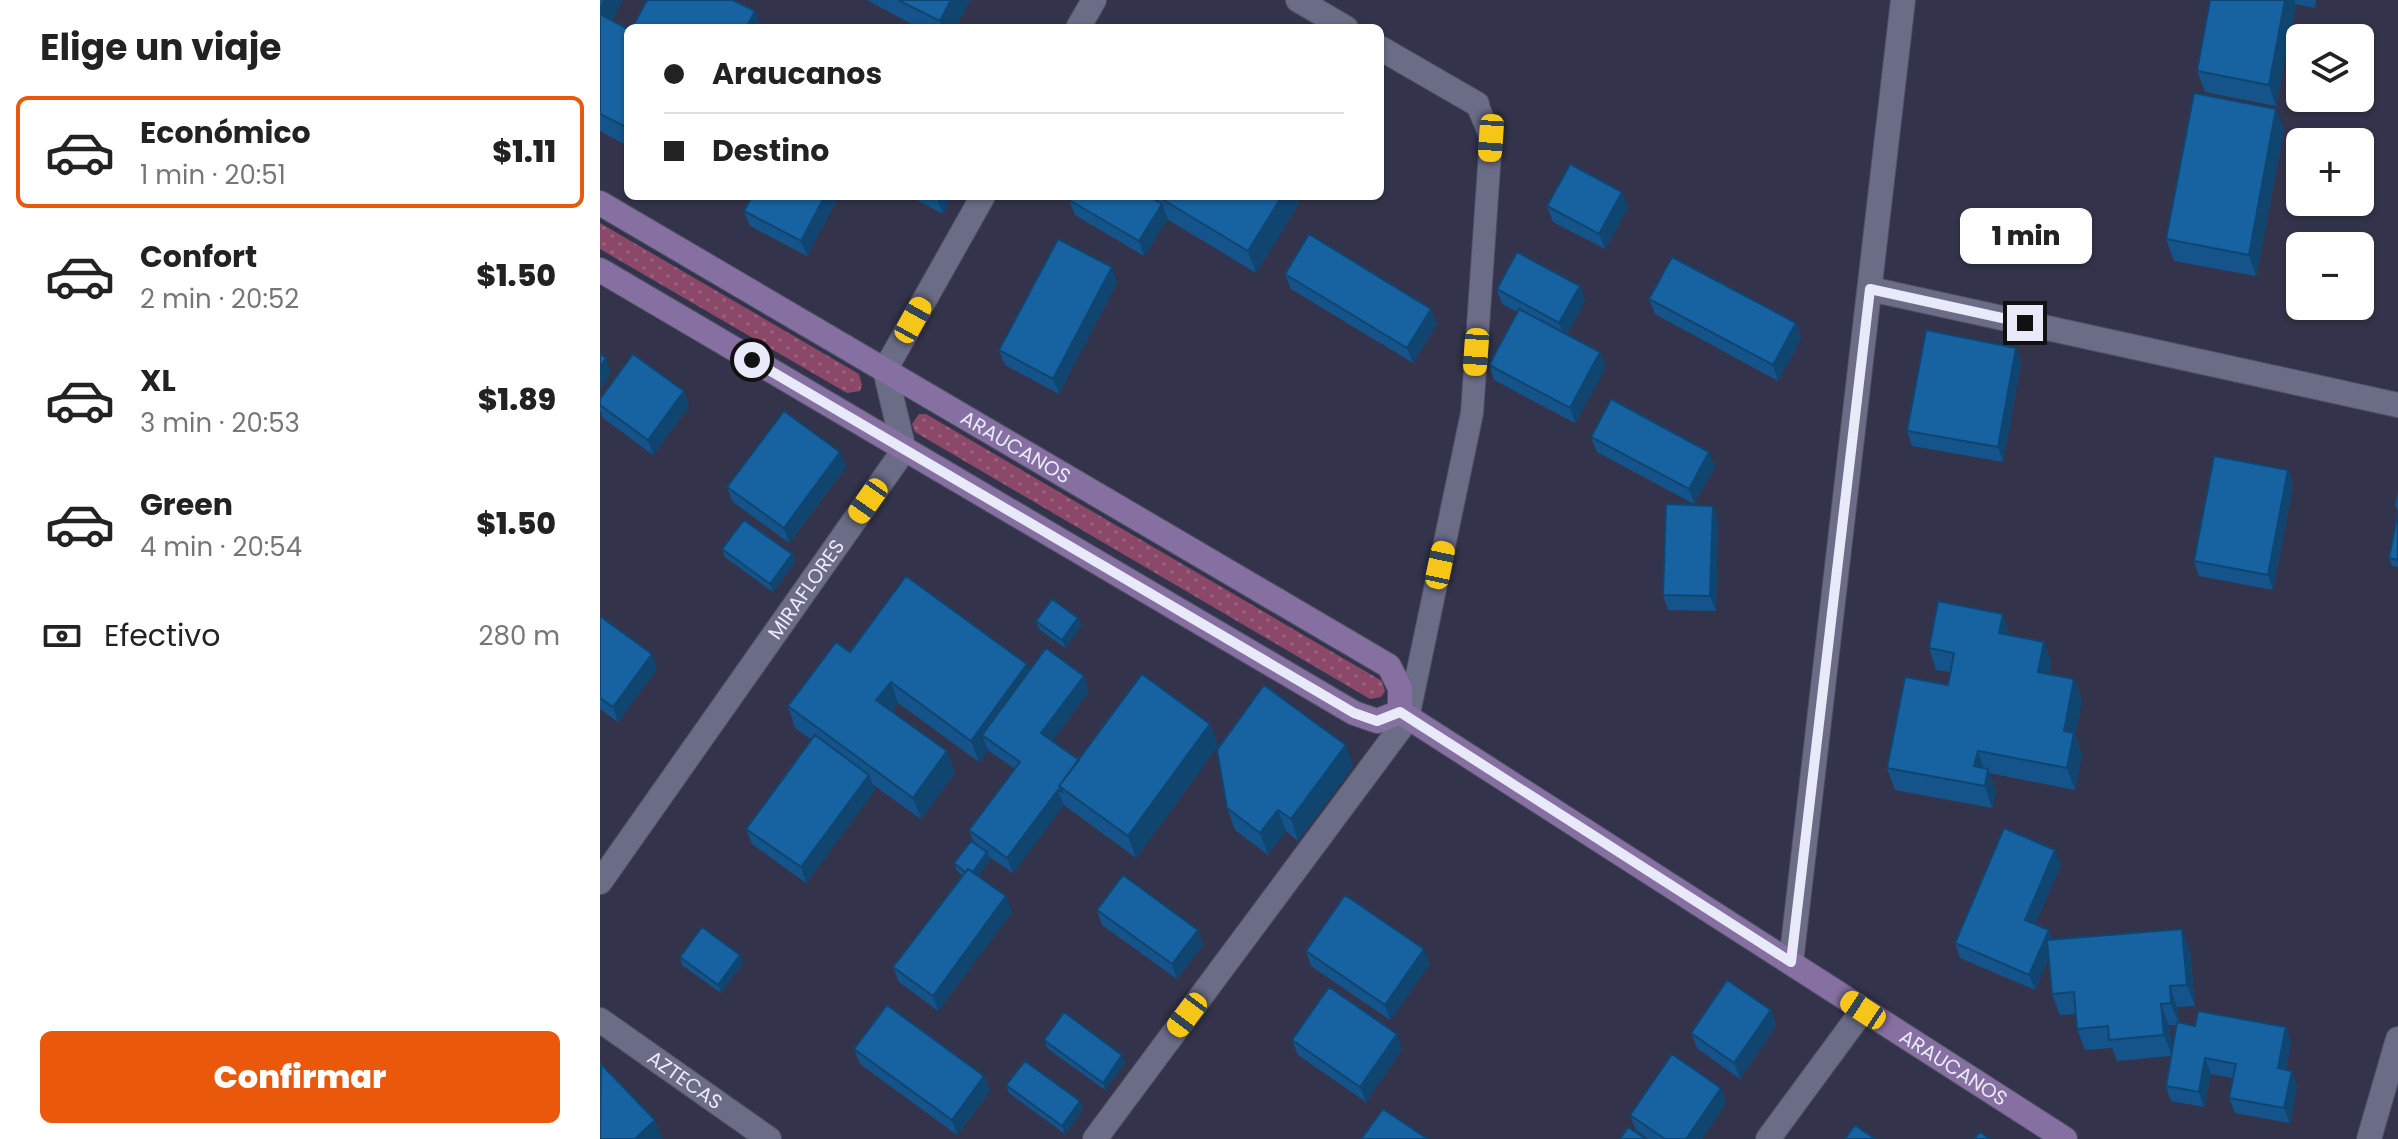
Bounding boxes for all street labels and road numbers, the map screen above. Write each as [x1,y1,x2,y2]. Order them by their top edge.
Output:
street label: ARAUCANOS [956,404,1076,490]
street label: MIRAFLORES [761,534,851,645]
street label: ARAUCANOS [1894,1022,2013,1113]
street label: AZTECAS [642,1044,728,1116]

